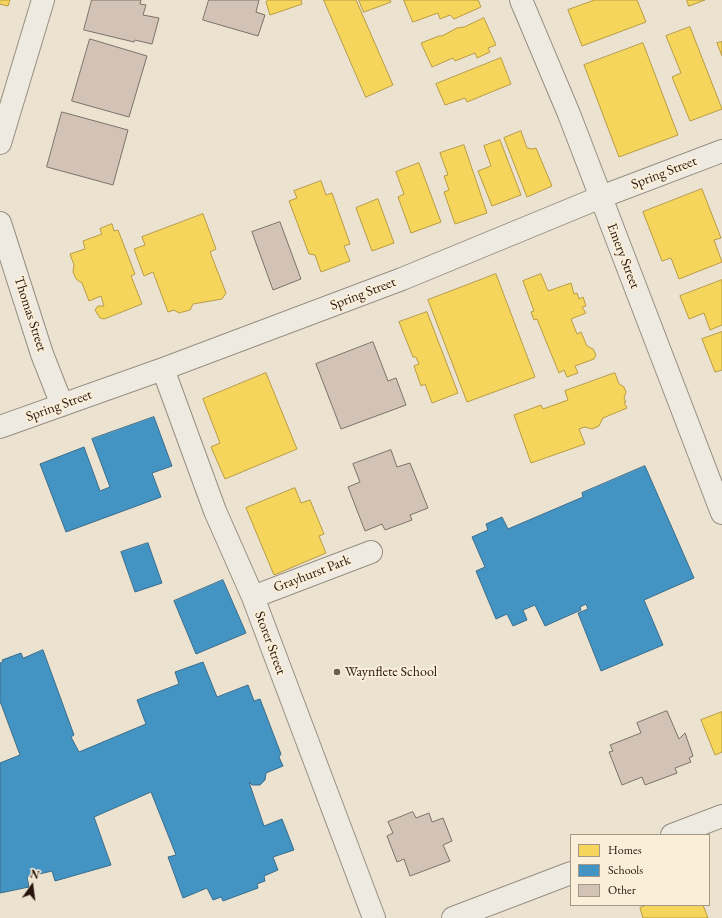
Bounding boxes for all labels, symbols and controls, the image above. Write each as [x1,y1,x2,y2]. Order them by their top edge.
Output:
street label: Spring Street [629,153,699,193]
street label: Emery Street [603,221,643,291]
street label: Thomas Street [10,274,50,354]
street label: Spring Street [328,274,398,314]
street label: Spring Street [24,386,94,426]
street label: Grayhurst Park [271,552,353,596]
street label: Storer Street [251,609,289,677]
place label: Waynflete School [345,664,437,680]
marker: Waynflete School [332,667,342,677]
legend [570,834,710,906]
text: Homes [608,842,642,858]
text: Schools [608,862,643,878]
north arrow [12,866,52,906]
text: N [29,866,41,882]
text: Other [608,882,636,898]

